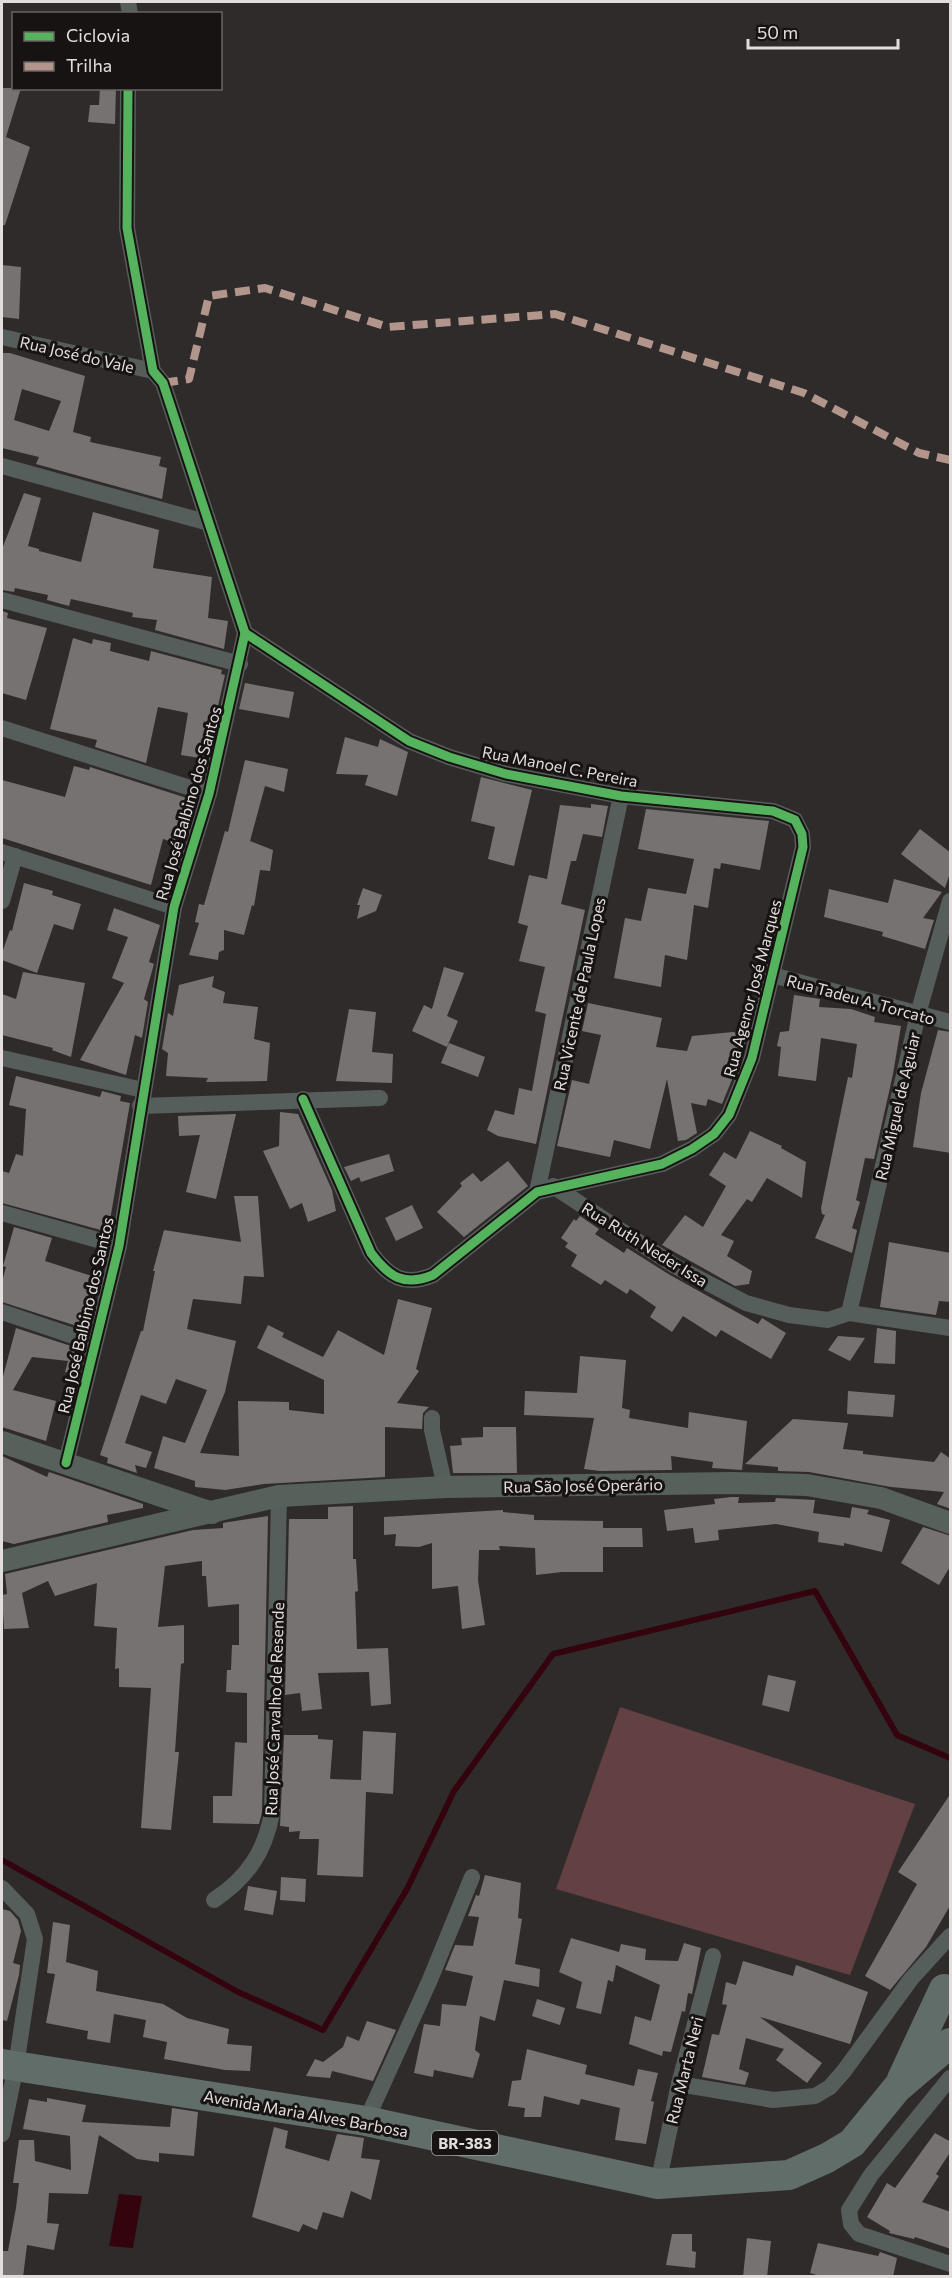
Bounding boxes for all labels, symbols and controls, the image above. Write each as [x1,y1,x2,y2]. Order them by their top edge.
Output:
legend [12,12,222,90]
scale bar [748,12,898,50]
text: 50 m [757,21,798,43]
text: Ciclovia [66,24,130,46]
text: Trilha [66,54,112,76]
street label: Rua José do Vale [18,332,136,376]
street label: Rua José Balbino dos Santos [151,704,225,902]
street label: Rua Manoel C. Pereira [481,742,639,790]
street label: Rua Vicente de Paula Lopes [549,896,609,1092]
street label: Rua Agenor José Marques [719,897,785,1079]
street label: Rua Tadeu A. Torcato [785,970,937,1028]
street label: Rua Miguel de Aguiar [871,1029,923,1182]
street label: Rua Ruth Neder Issa [579,1198,711,1290]
street label: Rua José Balbino dos Santos [53,1215,117,1415]
street label: Rua São José Operário [503,1474,663,1496]
street label: Rua José Carvalho de Resende [261,1602,287,1816]
street label: Rua Marta Neri [661,2014,707,2126]
street label: Avenida Maria Alves Barbosa [202,2086,410,2140]
road number: BR-383 [432,2131,498,2155]

